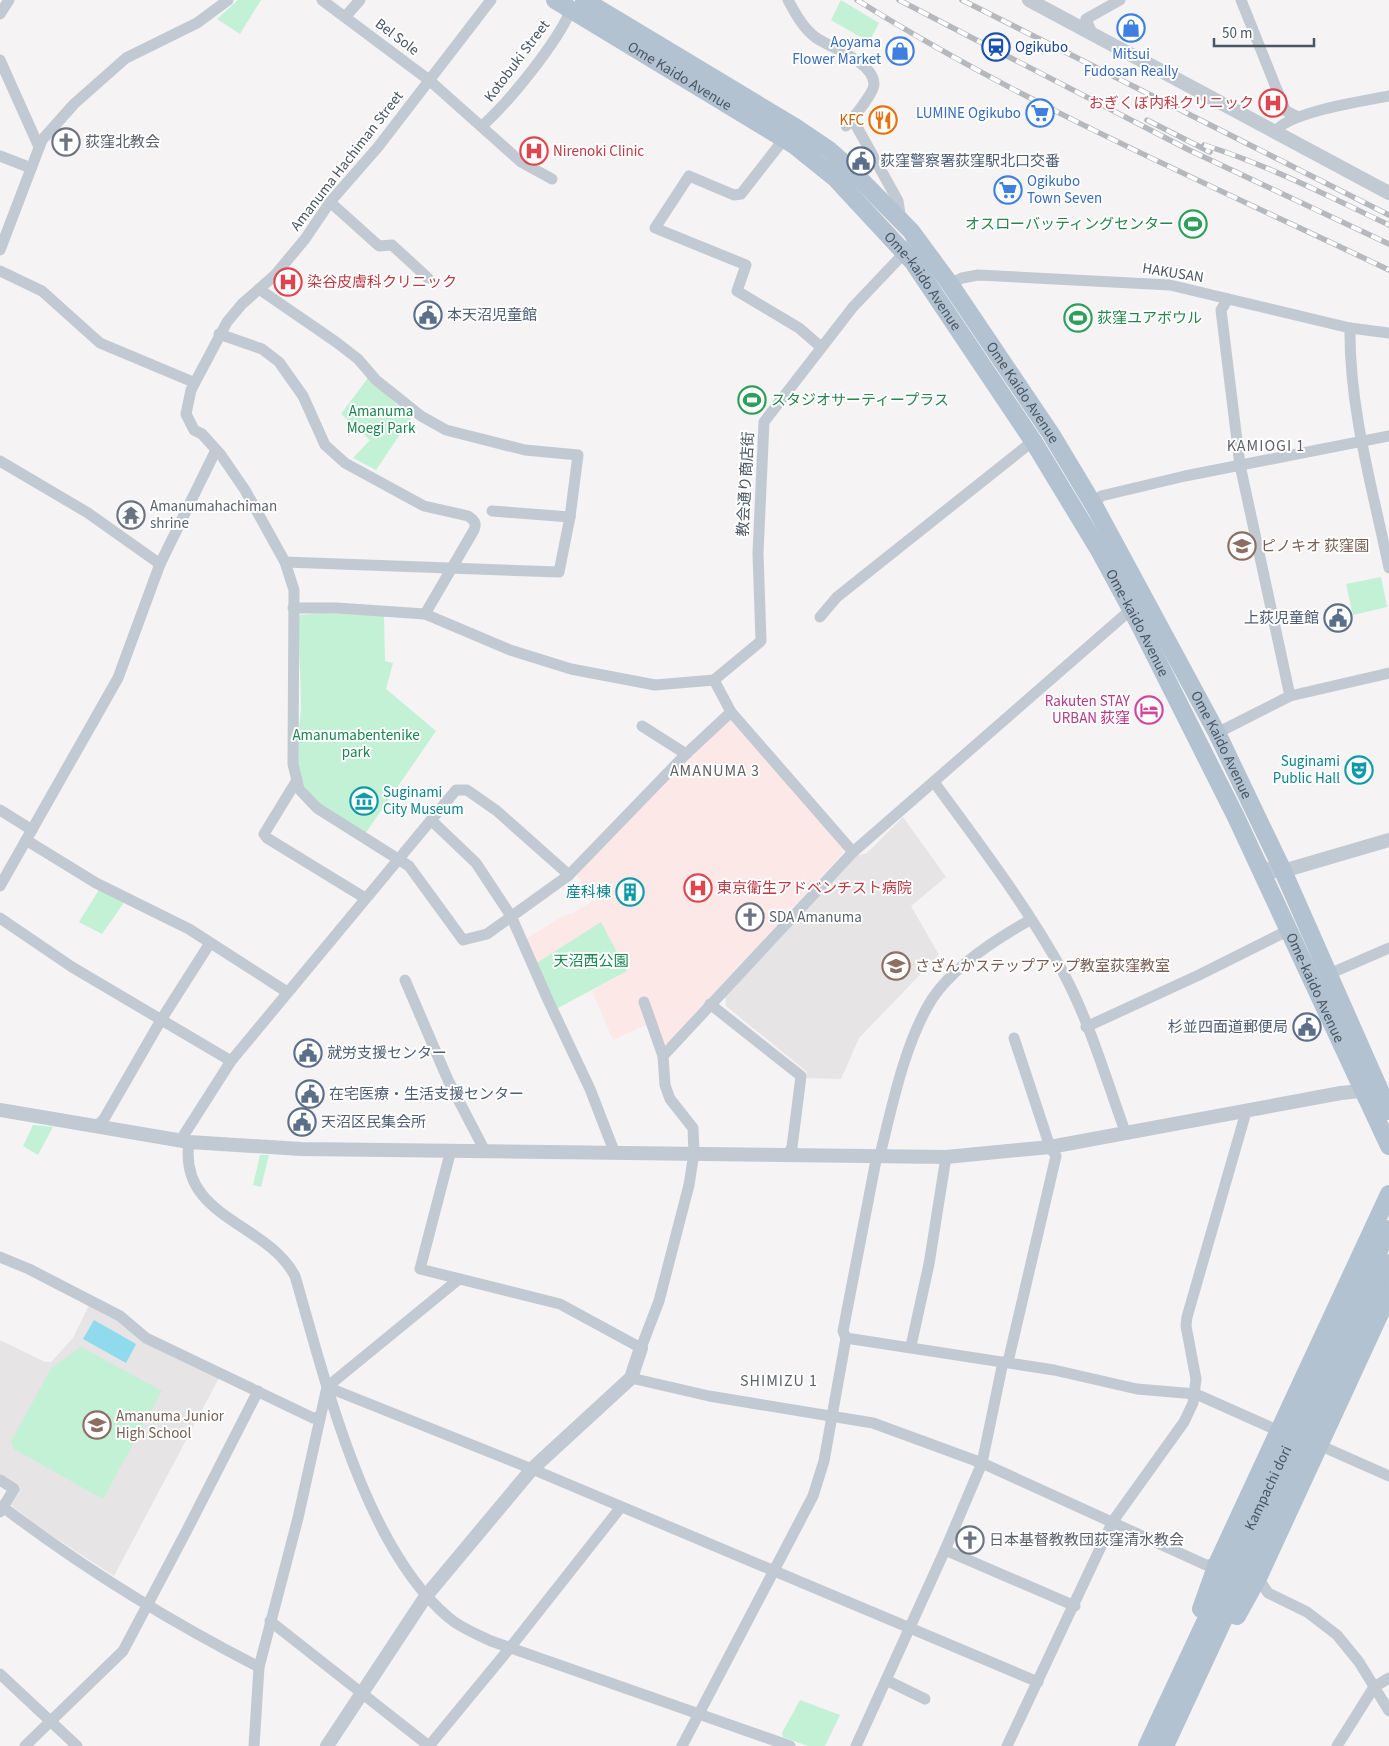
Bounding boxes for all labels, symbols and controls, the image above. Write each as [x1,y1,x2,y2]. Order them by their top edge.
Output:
street label: Bel Sole [371,13,423,61]
shop icon: Mitsui Fudosan Really [1116,13,1146,43]
scale bar [1214,15,1314,47]
street label: Kotobuki Street [479,16,555,106]
text: 50 m [1222,23,1252,44]
place label: Aoyama Flower Market [792,32,881,70]
station icon: Ogikubo [981,32,1011,62]
street label: Ome Kaido Avenue [624,36,736,115]
shop icon: Aoyama Flower Market [885,36,915,66]
place label: Ogikubo [1015,37,1068,58]
place label: Mitsui Fudosan Really [1084,44,1178,82]
street label: Amanuma Hachiman Street [286,87,408,235]
hospital icon: おぎくぼ内科クリニック [1258,88,1288,118]
place label: おぎくぼ内科クリニック [1089,93,1254,114]
supermarket icon: LUMINE Ogikubo [1025,98,1055,128]
place label: LUMINE Ogikubo [916,103,1021,124]
restaurant icon: KFC [868,105,898,135]
place label: KFC [839,110,864,131]
church icon: 荻窪北教会 [51,127,81,157]
place label: 荻窪北教会 [85,132,160,153]
hospital icon: Nirenoki Clinic [519,136,549,166]
place label: Nirenoki Clinic [553,141,644,162]
public building icon: 荻窪警察署荻窪駅北口交番 [846,146,876,176]
place label: 荻窪警察署荻窪駅北口交番 [880,151,1060,172]
place label: Ogikubo Town Seven [1027,171,1102,209]
supermarket icon: Ogikubo Town Seven [993,175,1023,205]
sports icon: オスローバッティングセンター [1178,209,1208,239]
place label: オスローバッティングセンター [965,214,1174,235]
street label: Ome-kaido Avenue [879,227,967,335]
street label: HAKUSAN [1141,258,1205,288]
hospital icon: 染谷皮膚科クリニック [273,267,303,297]
place label: 染谷皮膚科クリニック [307,272,457,293]
public building icon: 本天沼児童館 [413,300,443,330]
sports icon: 荻窪ユアボウル [1063,303,1093,333]
place label: 本天沼児童館 [447,305,537,326]
place label: 荻窪ユアボウル [1097,308,1202,329]
street label: Ome Kaido Avenue [981,337,1065,447]
sports icon: スタジオサーティープラス [737,385,767,415]
place label: スタジオサーティープラス [771,390,949,411]
park label: Amanuma Moegi Park [347,401,416,439]
street label: 教会通り商店街 [733,431,759,537]
district label: KAMIOGI 1 [1227,435,1305,457]
place label: Amanumahachiman shrine [150,496,277,534]
temple icon: Amanumahachiman shrine [116,500,146,530]
school or university icon: ピノキオ 荻窪園 [1227,531,1257,561]
place label: ピノキオ 荻窪園 [1261,536,1369,557]
street label: Ome-kaido Avenue [1101,565,1174,680]
public building icon: 上荻児童館 [1323,603,1353,633]
place label: 上荻児童館 [1244,608,1319,629]
street label: Ome Kaido Avenue [1186,687,1258,802]
place label: Rakuten STAY URBAN 荻窪 [1045,691,1131,729]
hotel icon: Rakuten STAY URBAN 荻窪 [1134,695,1164,725]
park label: Amanumabentenike park [292,725,420,763]
place label: Suginami Public Hall [1273,751,1340,789]
theatre icon: Suginami Public Hall [1344,755,1374,785]
district label: AMANUMA 3 [670,760,760,782]
place label: Suginami City Museum [383,782,464,820]
museum icon: Suginami City Museum [349,786,379,816]
hospital icon: 東京衛生アドベンチスト病院 [683,873,713,903]
building icon: 産科棟 [615,877,645,907]
place label: 東京衛生アドベンチスト病院 [717,878,912,899]
place label: 産科棟 [566,882,611,903]
church icon: SDA Amanuma [735,902,765,932]
place label: SDA Amanuma [769,907,862,928]
street label: Ome-kaido Avenue [1281,929,1350,1046]
park label: 天沼西公園 [553,951,629,972]
school or university icon: さざんかステップアップ教室荻窪教室 [881,951,911,981]
place label: さざんかステップアップ教室荻窪教室 [915,956,1170,977]
public building icon: 杉並四面道郵便局 [1292,1012,1322,1042]
place label: 杉並四面道郵便局 [1168,1017,1288,1038]
public building icon: 就労支援センター [293,1038,323,1068]
place label: 就労支援センター [327,1043,447,1064]
public building icon: 在宅医療・生活支援センター [295,1079,325,1109]
place label: 在宅医療・生活支援センター [329,1084,524,1105]
public building icon: 天沼区民集会所 [287,1107,317,1137]
place label: 天沼区民集会所 [321,1112,426,1133]
district label: SHIMIZU 1 [740,1370,818,1392]
place label: Amanuma Junior High School [116,1406,225,1444]
school or university icon: Amanuma Junior High School [82,1410,112,1440]
street label: Kampachi dori [1239,1442,1297,1534]
church icon: 日本基督教教団荻窪清水教会 [955,1525,985,1555]
place label: 日本基督教教団荻窪清水教会 [989,1530,1184,1551]

